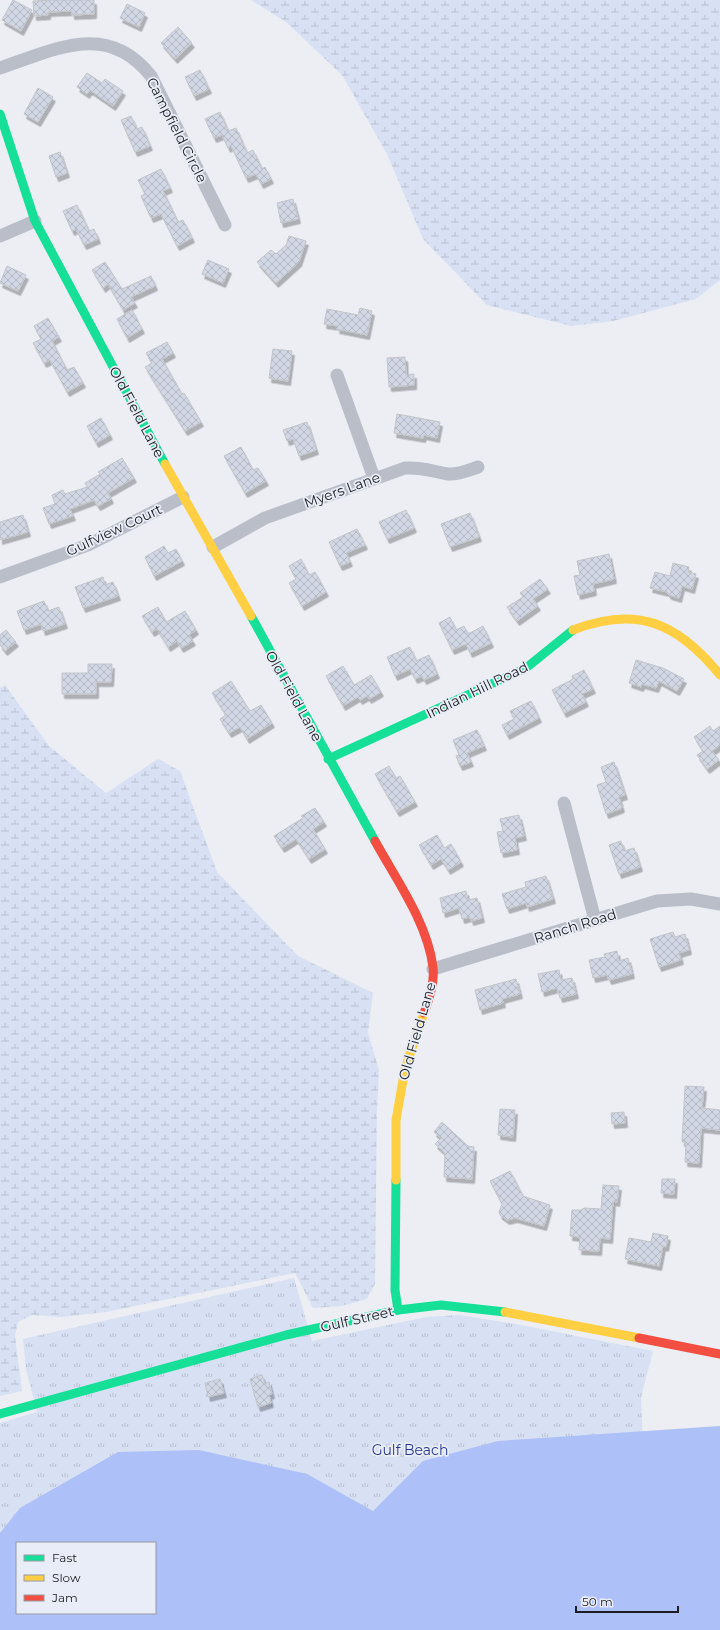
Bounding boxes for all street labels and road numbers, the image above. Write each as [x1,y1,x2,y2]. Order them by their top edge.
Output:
street label: Campfield Circle [143,74,211,186]
street label: Old Field Lane [105,363,169,461]
street label: Myers Lane [301,468,383,512]
street label: Gulfview Court [63,500,165,560]
street label: Old Field Lane [262,647,326,745]
street label: Indian Hill Road [423,658,531,722]
street label: Ranch Road [532,905,618,947]
street label: Old Field Lane [394,980,440,1082]
street label: Gulf Street [319,1302,396,1336]

